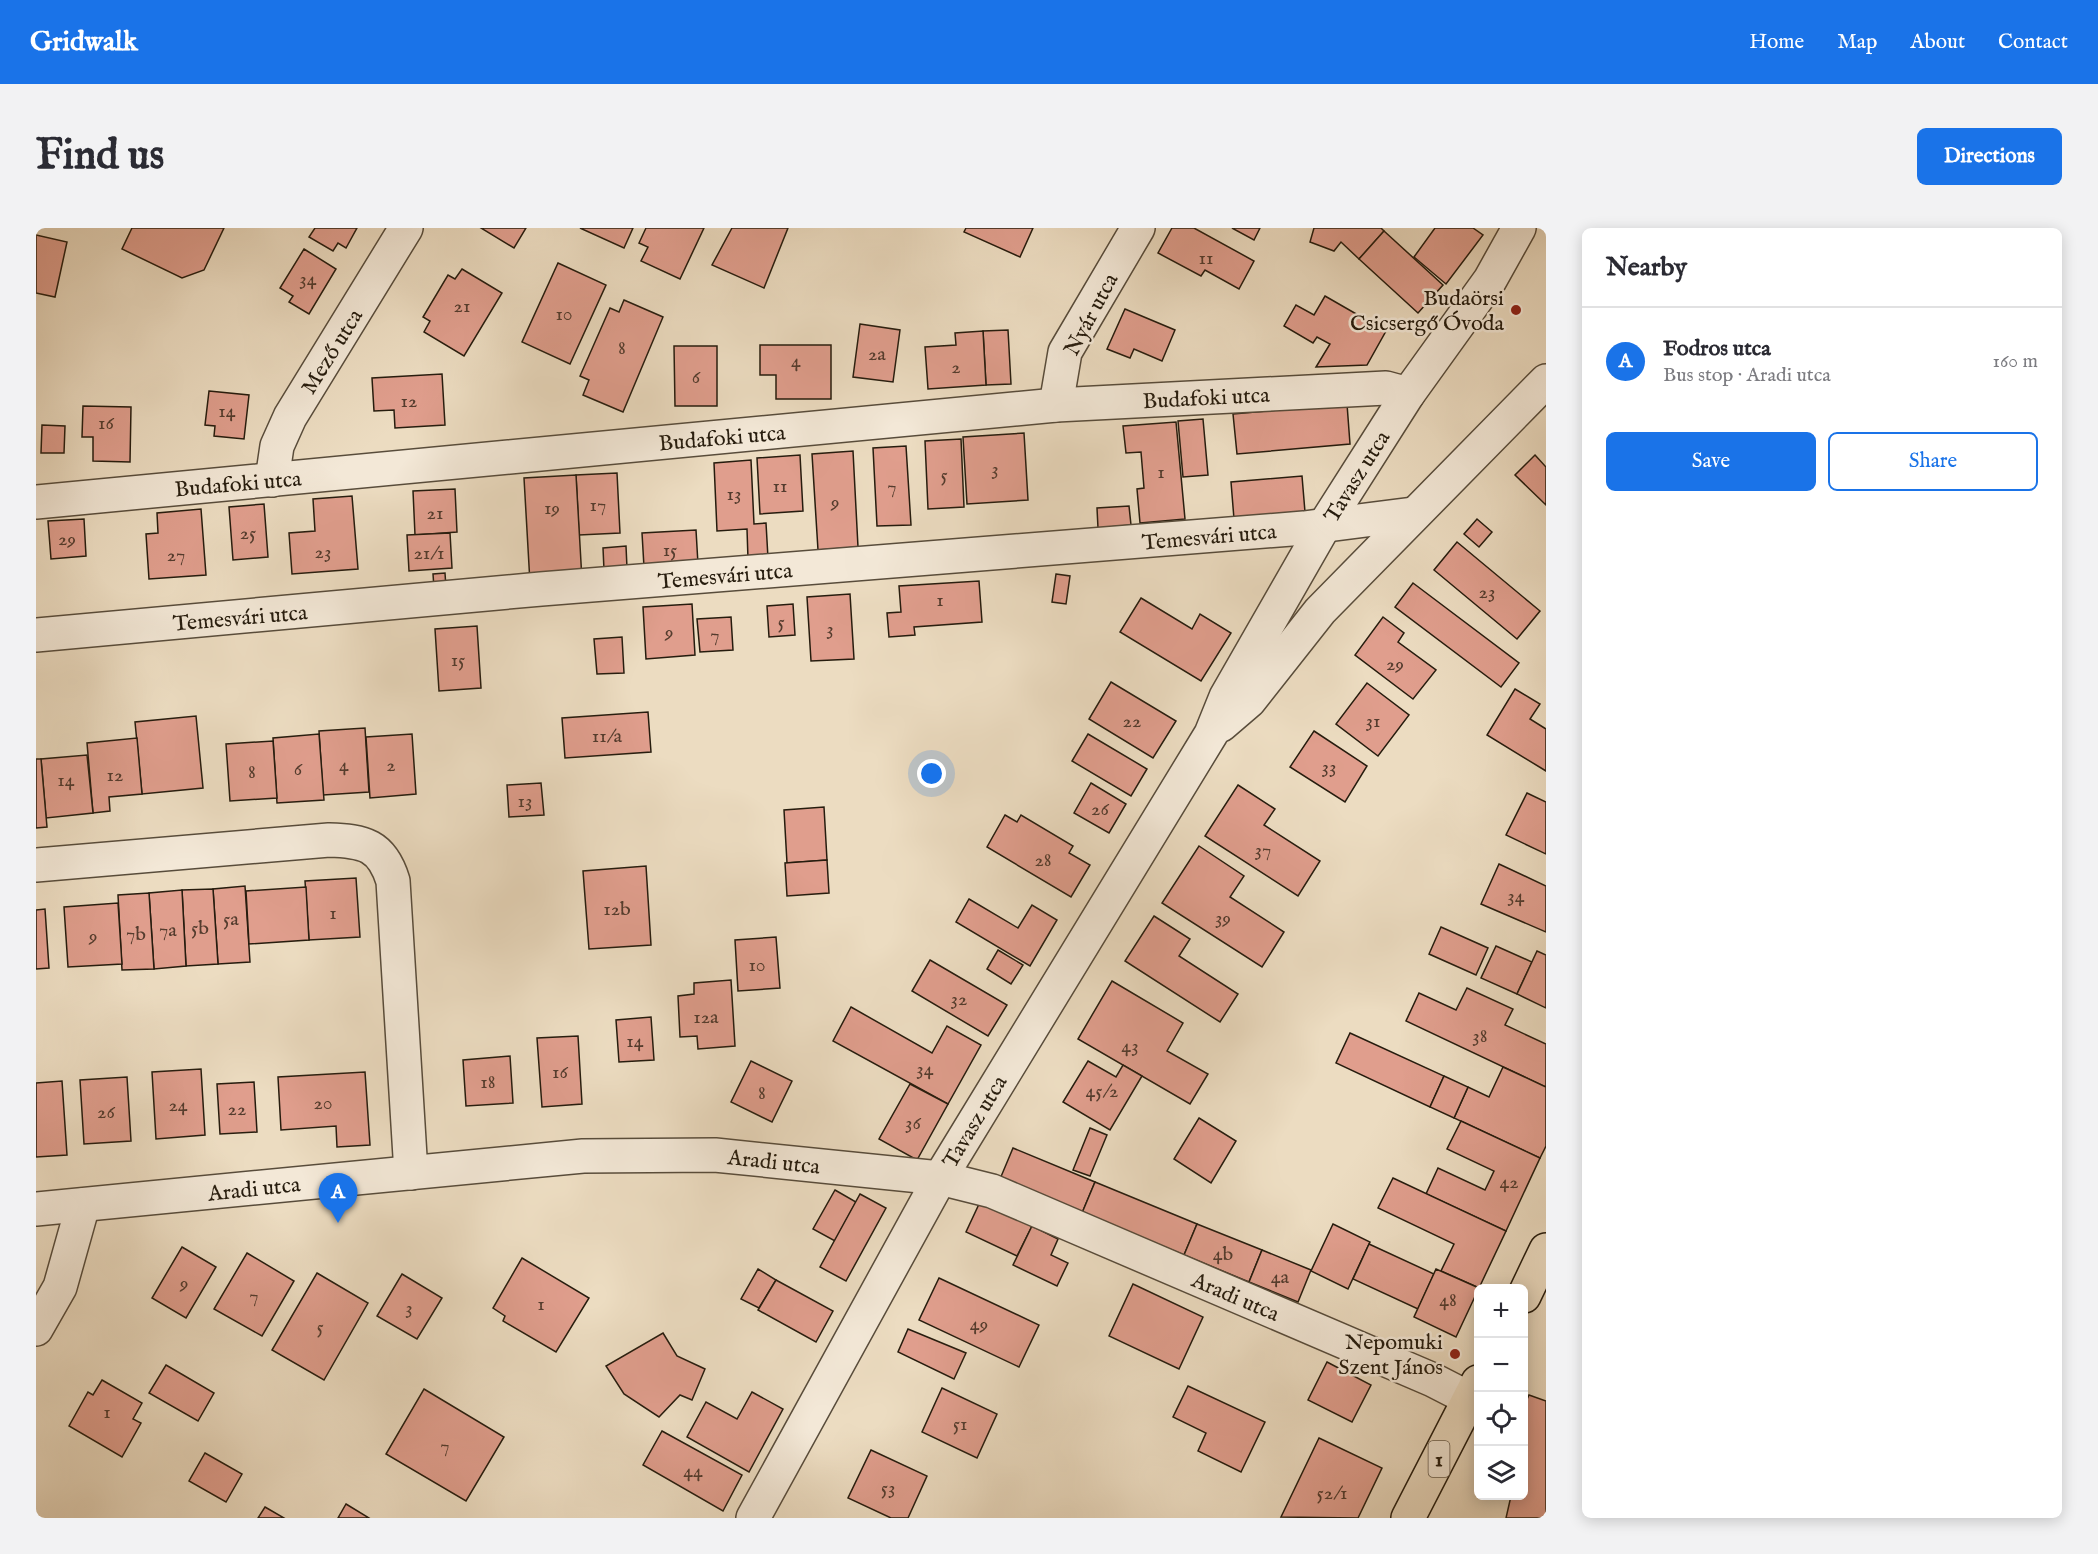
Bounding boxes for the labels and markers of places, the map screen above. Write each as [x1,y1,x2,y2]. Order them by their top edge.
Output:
place label: Budaörsi Csicsergő Óvoda [1350,285,1504,338]
marker: Budaörsi Csicsergő Óvoda [1509,303,1523,317]
pin: A [318,1174,358,1223]
place label: Nepomuki Szent János [1338,1329,1443,1382]
marker: Nepomuki Szent János [1448,1347,1462,1361]

